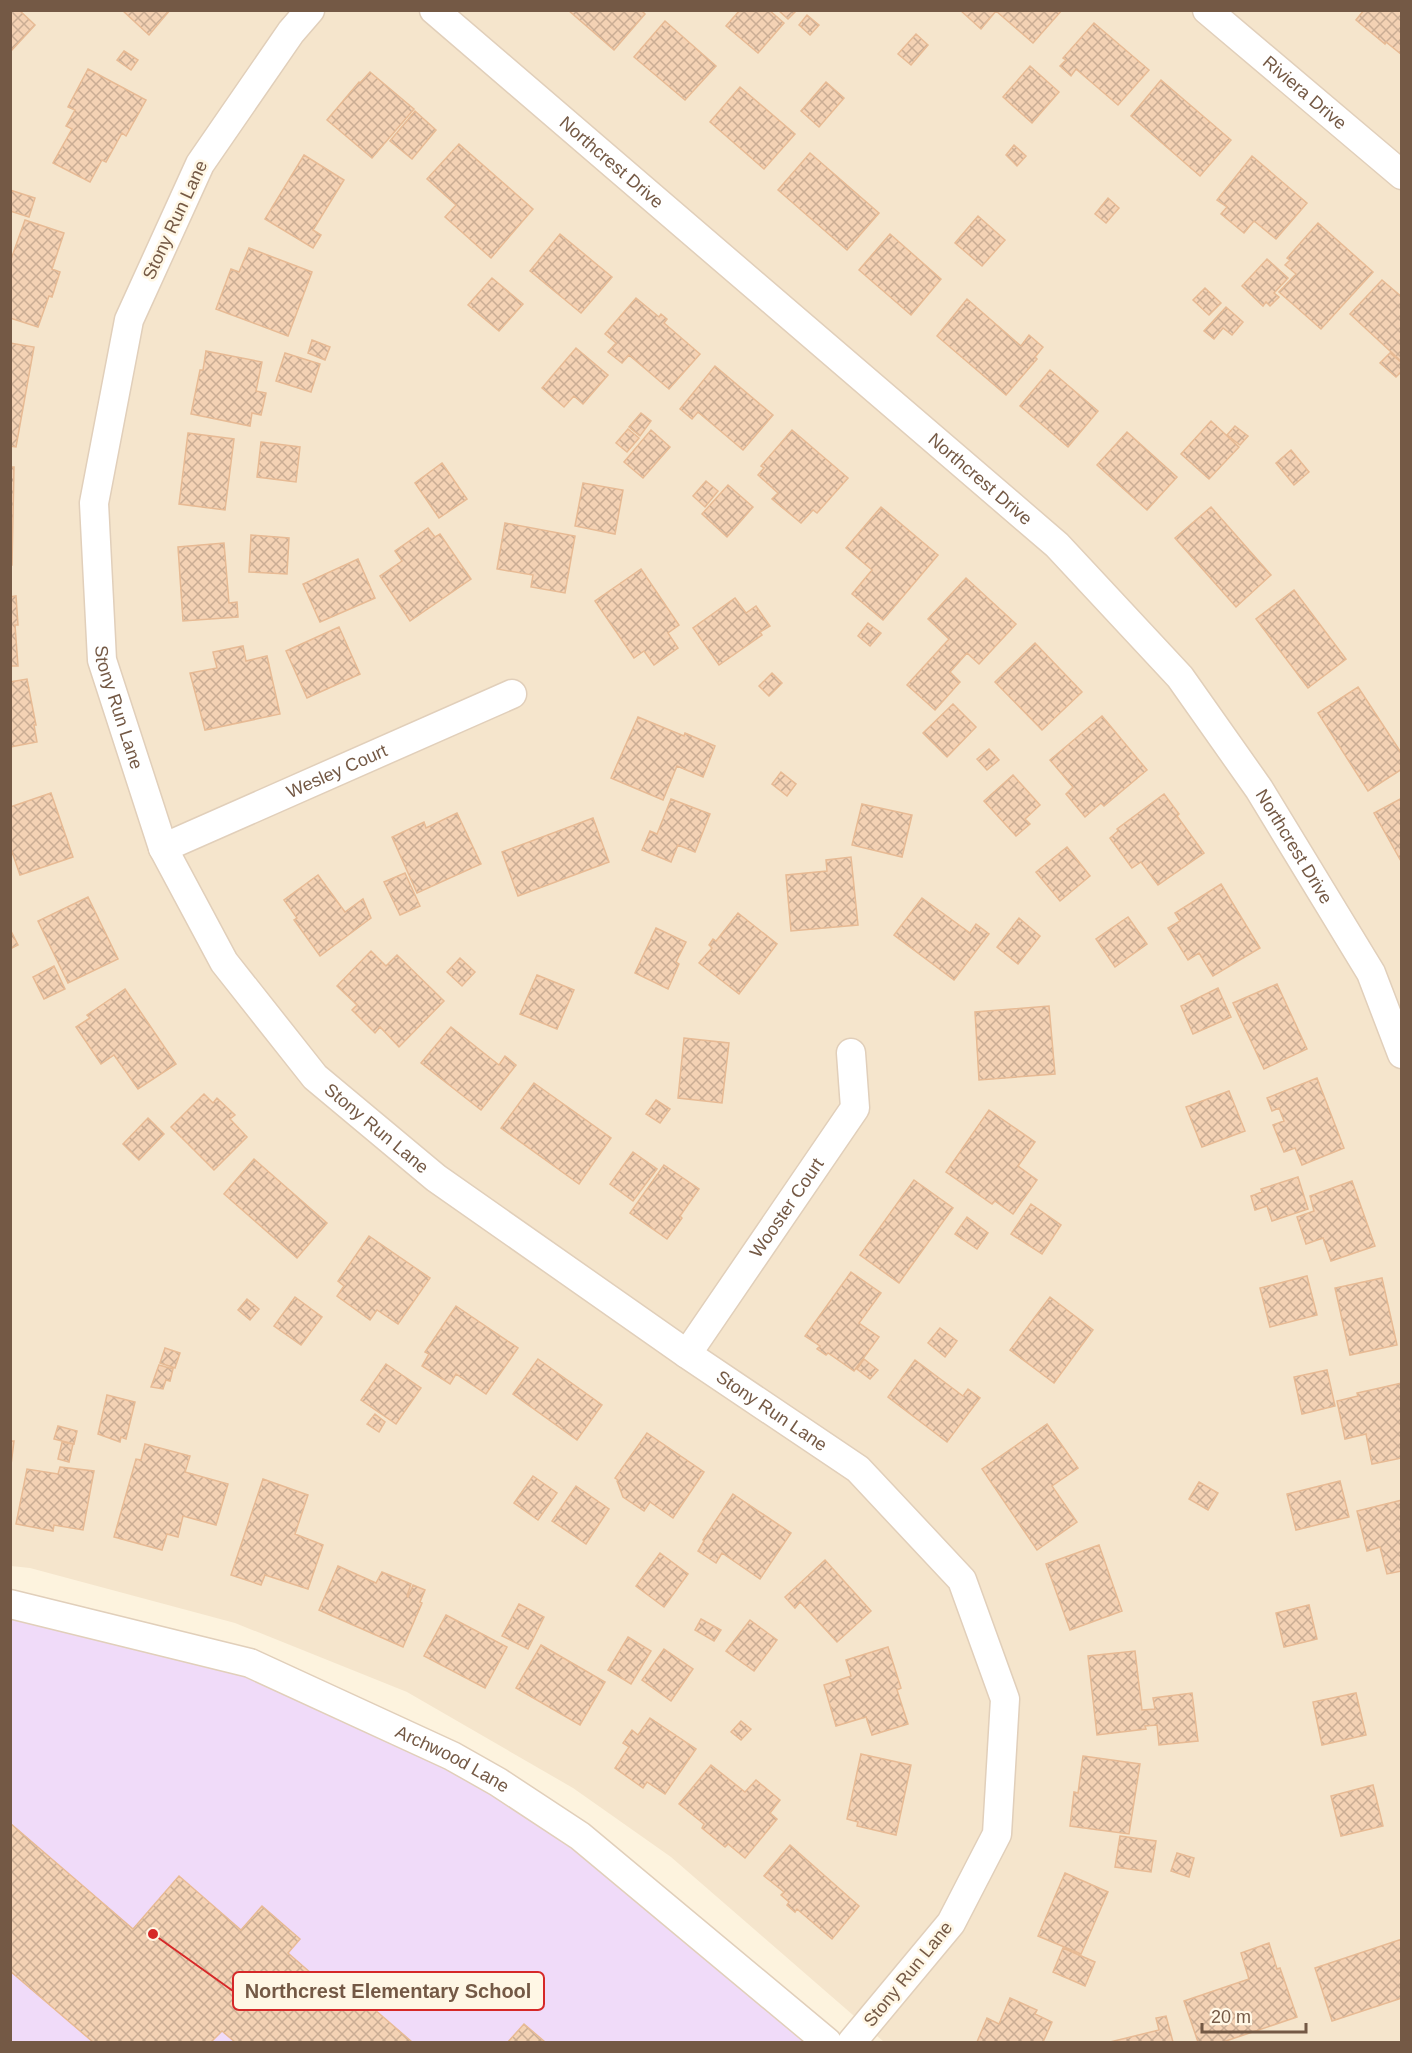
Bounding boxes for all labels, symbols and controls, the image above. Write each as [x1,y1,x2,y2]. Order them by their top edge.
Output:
street label: Riviera Drive [1259,52,1351,134]
street label: Northcrest Drive [556,112,667,212]
street label: Stony Run Lane [139,157,211,283]
street label: Northcrest Drive [924,429,1036,529]
street label: Stony Run Lane [91,645,147,772]
street label: Wesley Court [283,740,390,802]
street label: Northcrest Drive [1252,786,1336,907]
street label: Stony Run Lane [320,1079,432,1177]
street label: Wooster Court [746,1154,828,1261]
street label: Stony Run Lane [712,1367,831,1455]
street label: Archwood Lane [392,1721,513,1797]
street label: Stony Run Lane [860,1918,956,2030]
callout: Northcrest Elementary School [233,1972,544,2010]
text: Northcrest Elementary School [245,1980,531,2002]
scale bar [1202,1996,1306,2034]
text: 20 m [1211,2007,1251,2027]

